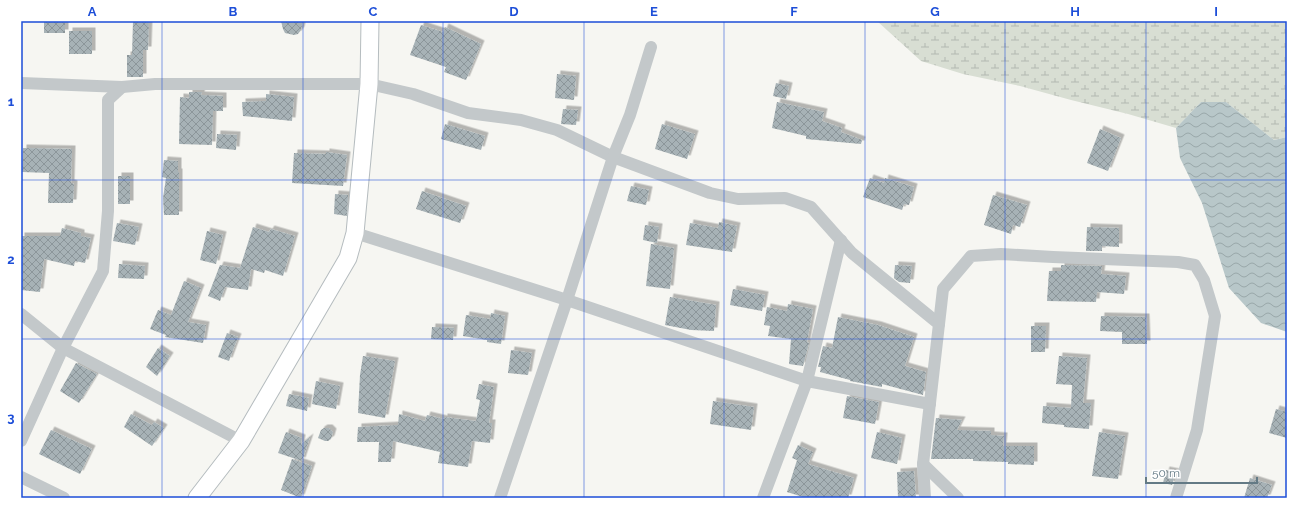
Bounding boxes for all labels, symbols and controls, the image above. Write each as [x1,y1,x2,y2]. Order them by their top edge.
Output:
text: A [88,4,97,19]
text: B [229,4,238,19]
text: C [369,4,378,19]
text: D [509,4,519,19]
text: E [650,4,658,19]
text: F [790,4,798,19]
text: G [930,4,940,19]
text: H [1070,4,1080,19]
text: I [1214,4,1218,19]
text: 1 [8,94,15,109]
text: 2 [7,252,15,267]
text: 3 [7,410,15,425]
scale bar [1146,459,1257,485]
text: 50 m [1152,466,1180,480]

